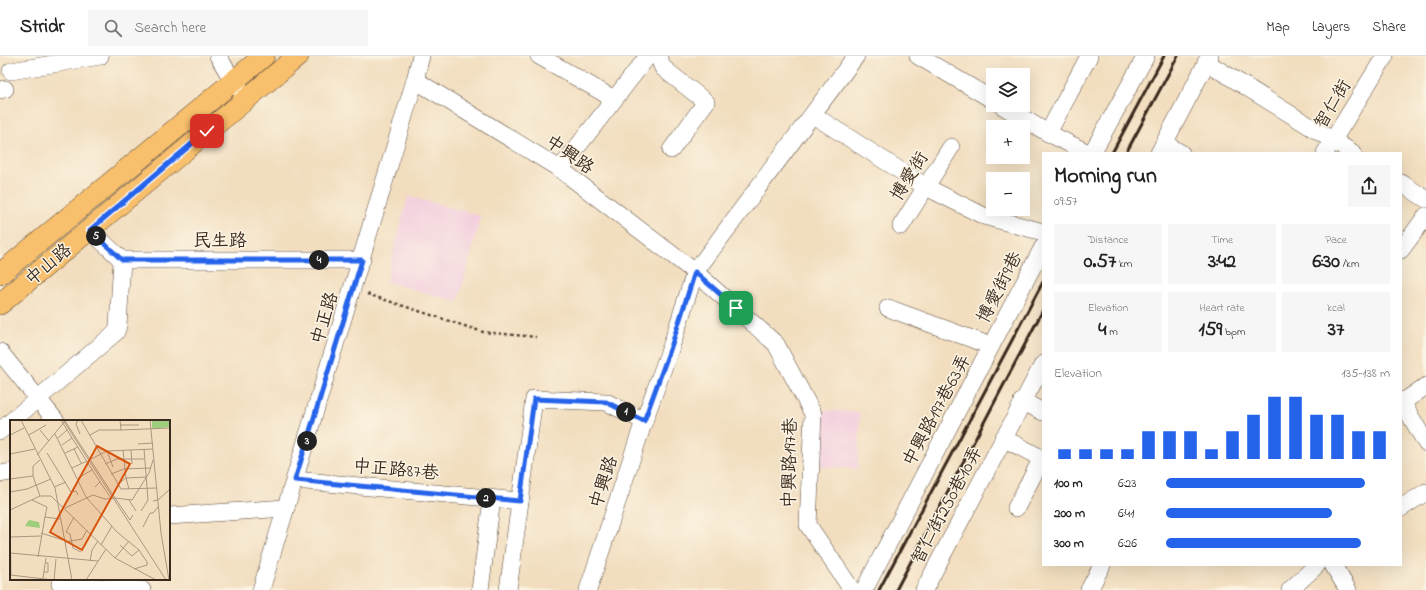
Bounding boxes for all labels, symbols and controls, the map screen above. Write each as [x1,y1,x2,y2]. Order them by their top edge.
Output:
search box [88,10,368,46]
text: Stridr [20,14,64,41]
icon: search [102,17,124,39]
text: Search here [134,17,206,39]
text: Map [1266,17,1290,38]
text: Layers [1312,17,1350,38]
text: Share [1372,17,1406,38]
map controls [986,68,1030,216]
button: layers [986,68,1030,112]
street label: 智仁街 [1309,75,1359,135]
pin [190,114,224,148]
icon: check [196,120,218,142]
button: + [986,120,1030,164]
street label: 中興路 [539,130,598,182]
street label: 博愛街 [885,147,936,207]
text: Morning run [1054,161,1157,193]
button: share [1348,165,1390,207]
button: − [986,172,1030,216]
text: 09:57 [1054,192,1077,211]
pin: 5 [86,226,106,246]
text: 5 [93,228,99,244]
street label: 民生路 [193,229,247,255]
text: Distance [1088,232,1128,248]
text: Time [1211,232,1233,248]
text: Pace [1325,232,1347,248]
street label: 中山路 [20,238,78,293]
street label: 博愛街9巷 [972,248,1030,328]
text: 0.57 [1084,248,1116,277]
text: 3:42 [1208,248,1236,277]
text: 6:30 [1313,248,1340,277]
pin: 4 [309,250,329,270]
text: 4 [317,252,321,268]
text: km [1116,256,1132,272]
text: /km [1340,256,1359,272]
street label: 中正路 [306,289,346,348]
pin [719,291,753,325]
icon: arrive [725,297,747,319]
text: Elevation [1088,300,1128,316]
text: Heart rate [1199,300,1245,316]
text: kcal [1327,300,1345,316]
text: 4 [1098,316,1106,345]
text: 159 [1199,316,1222,345]
text: 37 [1328,316,1344,345]
text: m [1106,324,1118,340]
text: bpm [1222,324,1245,340]
street label: 中興路197巷63弄 [897,350,978,472]
text: Elevation [1054,364,1102,383]
text: 135–138 m [1342,364,1390,383]
pin: 1 [616,402,636,422]
text: 1 [624,404,628,420]
street label: 中興路197巷 [777,418,805,509]
inset map [10,420,170,580]
pin: 3 [297,431,317,451]
text: 3 [305,433,309,449]
street label: 智仁街250巷10弄 [906,442,990,570]
street label: 中興路 [584,453,626,512]
street label: 中正路87巷 [352,454,440,488]
text: 100 m [1054,474,1083,493]
text: 6:23 [1118,474,1137,493]
pin: 2 [476,488,496,508]
text: 2 [483,490,489,506]
text: 200 m [1054,504,1085,523]
text: 6:41 [1118,504,1134,523]
text: 300 m [1054,534,1084,553]
text: 6:26 [1118,534,1137,553]

